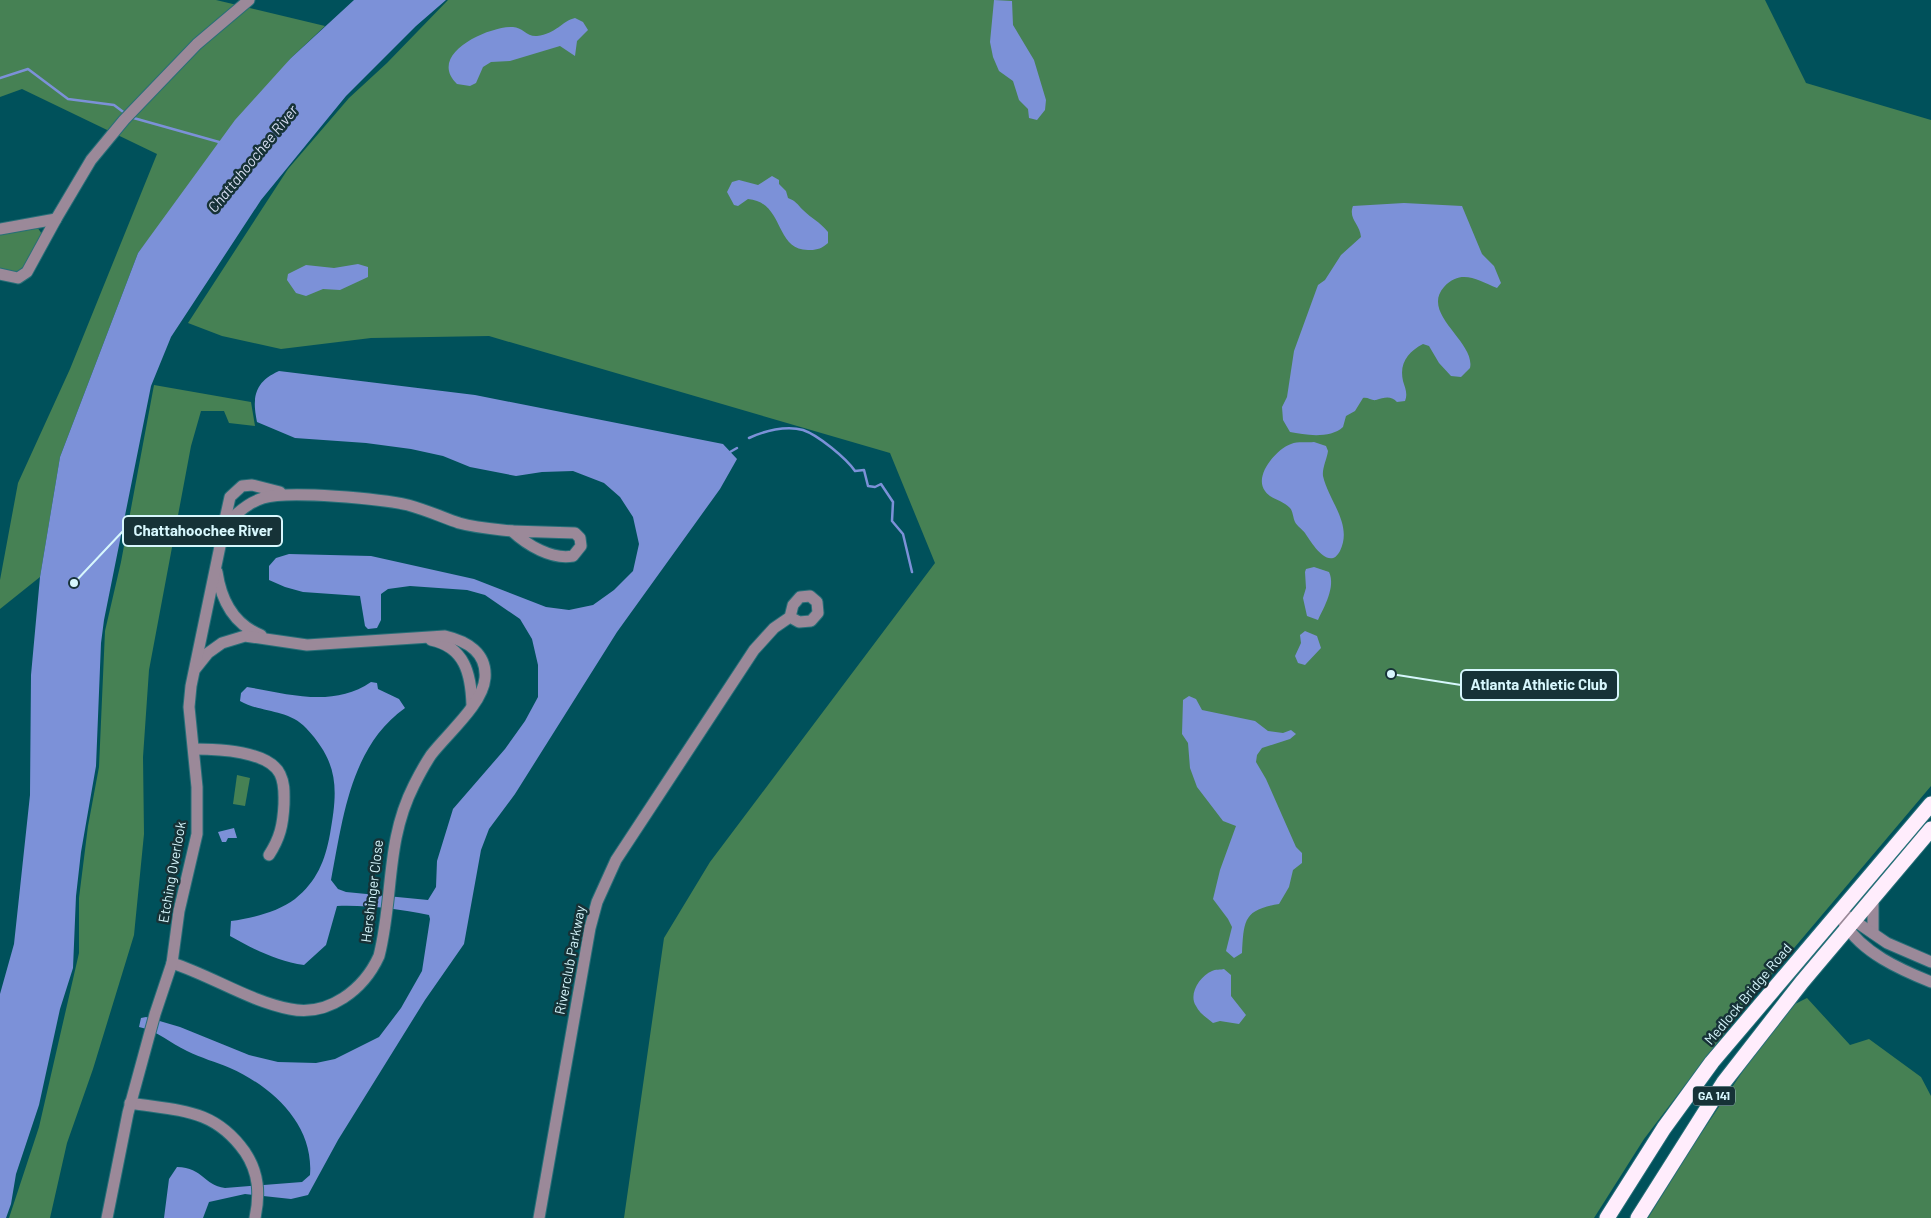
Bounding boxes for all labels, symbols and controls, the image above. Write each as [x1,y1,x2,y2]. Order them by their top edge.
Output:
water label: Chattahoochee River [203,101,301,216]
callout: Chattahoochee River [123,516,282,546]
text: Chattahoochee River [133,521,273,539]
callout: Atlanta Athletic Club [1461,670,1618,700]
text: Atlanta Athletic Club [1471,675,1607,693]
street label: Etching Overlook [154,820,189,924]
street label: Hershinger Close [357,839,386,943]
street label: Riverclub Parkway [551,904,588,1016]
street label: Medlock Bridge Road [1700,940,1795,1048]
road number: GA 141 [1693,1086,1735,1106]

